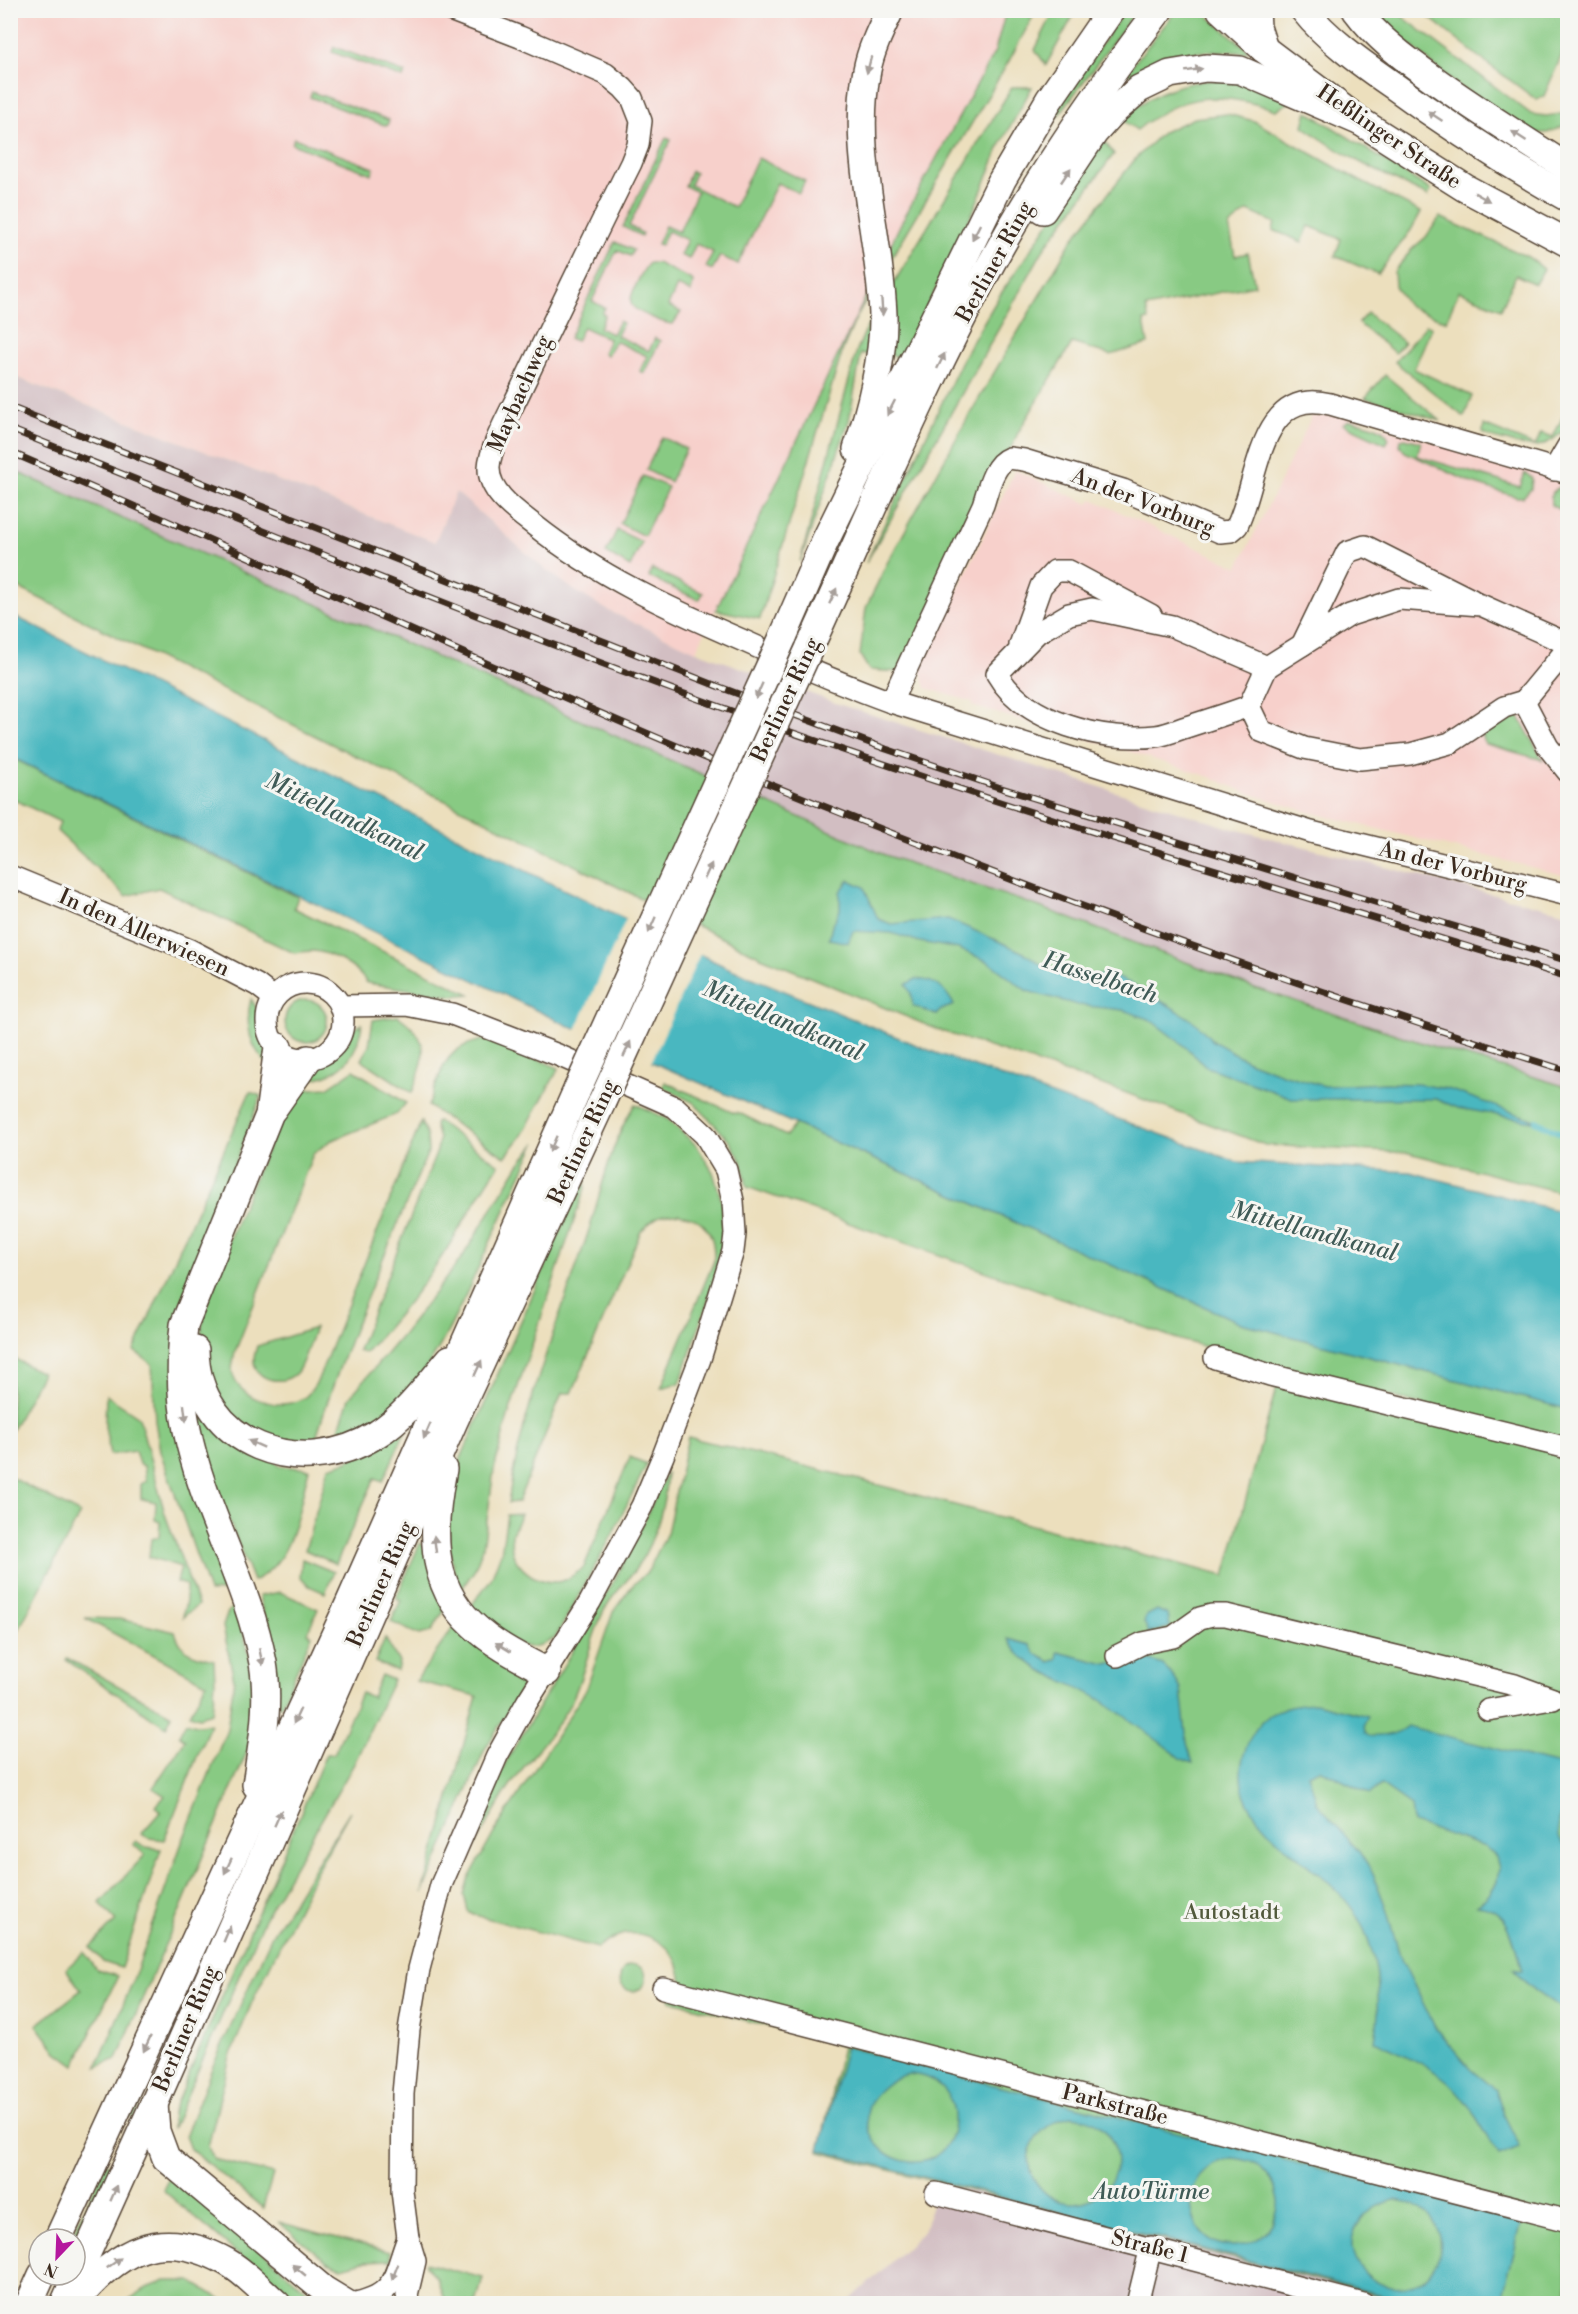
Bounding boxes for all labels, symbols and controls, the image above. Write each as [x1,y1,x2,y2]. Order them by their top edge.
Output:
one-way arrow [864,56,874,74]
one-way arrow [1185,66,1204,75]
street label: Heßlinger Straße [1312,79,1466,195]
one-way arrow [1427,111,1443,122]
one-way arrow [1511,130,1527,142]
one-way arrow [1060,167,1072,183]
one-way arrow [1474,192,1491,202]
street label: Berliner Ring [950,196,1040,328]
one-way arrow [971,224,980,241]
one-way arrow [877,298,887,317]
street label: Maybachweg [482,330,558,457]
one-way arrow [937,353,946,370]
one-way arrow [887,400,896,417]
street label: An der Vorburg [1066,462,1219,542]
one-way arrow [829,587,838,604]
street label: Berliner Ring [745,633,827,768]
one-way arrow [754,682,763,699]
water label: Mittellandkanal [260,766,428,868]
street label: An der Vorburg [1375,835,1530,899]
one-way arrow [703,863,712,880]
street label: In den Allerwiesen [54,883,234,983]
one-way arrow [647,917,657,935]
water label: Hasselbach [1038,945,1162,1011]
water label: Mittellandkanal [698,974,868,1068]
one-way arrow [622,1040,631,1057]
street label: Berliner Ring [542,1075,624,1210]
one-way arrow [548,1135,558,1153]
water label: Mittellandkanal [1227,1195,1401,1269]
one-way arrow [474,1360,483,1377]
one-way arrow [180,1404,189,1423]
one-way arrow [422,1422,431,1439]
one-way arrow [246,1439,264,1449]
street label: Berliner Ring [341,1516,421,1652]
one-way arrow [430,1534,440,1553]
one-way arrow [495,1642,511,1653]
one-way arrow [257,1648,266,1667]
one-way arrow [293,1708,302,1725]
one-way arrow [274,1809,283,1826]
one-way arrow [224,1858,233,1875]
park label: Autostadt [1183,1899,1281,1926]
one-way arrow [222,1925,232,1943]
street label: Berliner Ring [147,1961,225,2097]
one-way arrow [142,2035,151,2052]
street label: Parkstraße [1059,2079,1171,2131]
water label: AutoTürme [1090,2177,1209,2207]
one-way arrow [109,2183,119,2201]
street label: Straße 1 [1109,2224,1192,2270]
north arrow [27,2227,87,2287]
one-way arrow [106,2257,122,2269]
text: N [41,2258,61,2282]
one-way arrow [292,2264,307,2277]
one-way arrow [389,2264,399,2282]

